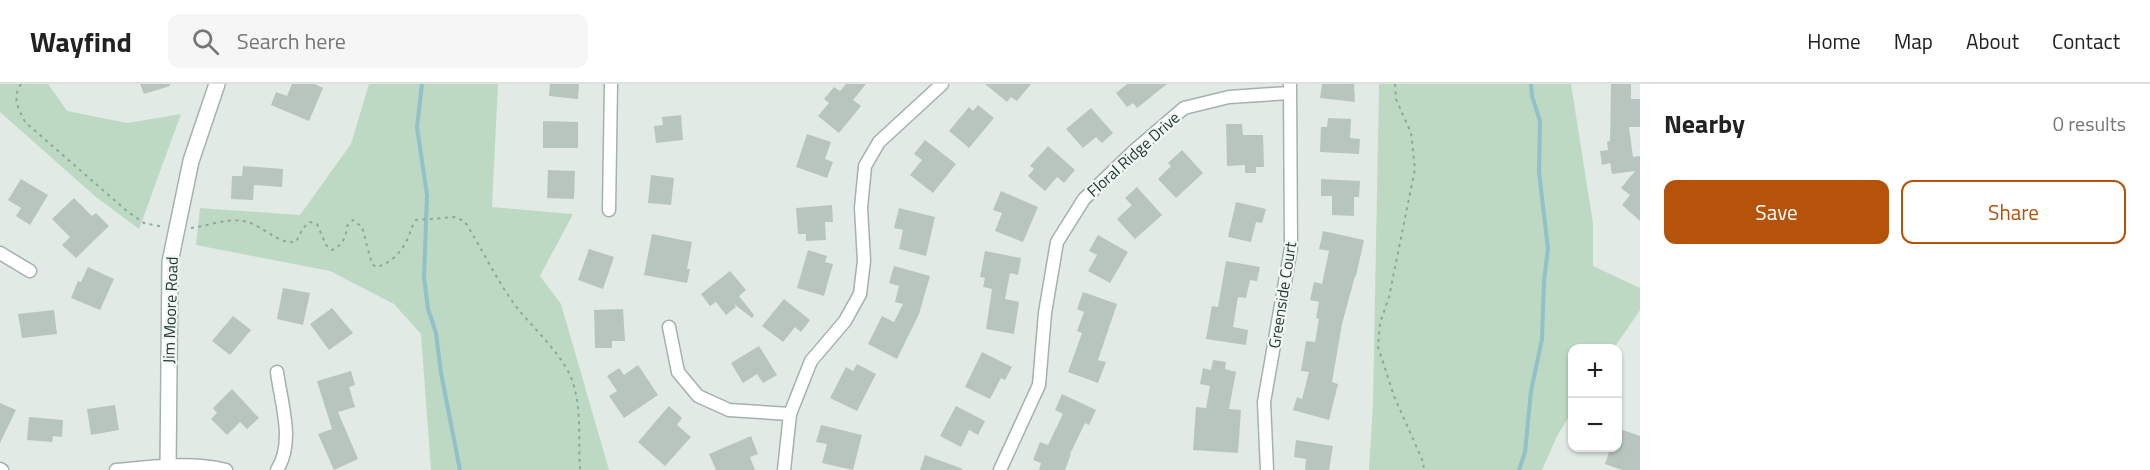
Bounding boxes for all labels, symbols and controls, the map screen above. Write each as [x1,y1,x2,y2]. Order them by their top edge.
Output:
search box [168,14,588,68]
text: Wayfind [30,20,132,63]
text: Search here [237,24,346,58]
icon: search [189,25,222,58]
text: Home [1807,25,1861,57]
text: Map [1894,25,1933,57]
text: About [1966,25,2019,57]
text: Contact [2052,25,2120,57]
text: Nearby [1664,104,1745,143]
street label: Floral Ridge Drive [1081,106,1185,202]
text: 0 results [2053,108,2126,139]
button: Save [1664,180,1889,244]
button: Share [1901,180,2126,244]
street label: Greenside Court [1262,240,1302,350]
street label: Jim Moore Road [156,256,184,364]
map controls [1568,344,1622,452]
button: + [1568,344,1622,398]
button: − [1568,398,1622,452]

